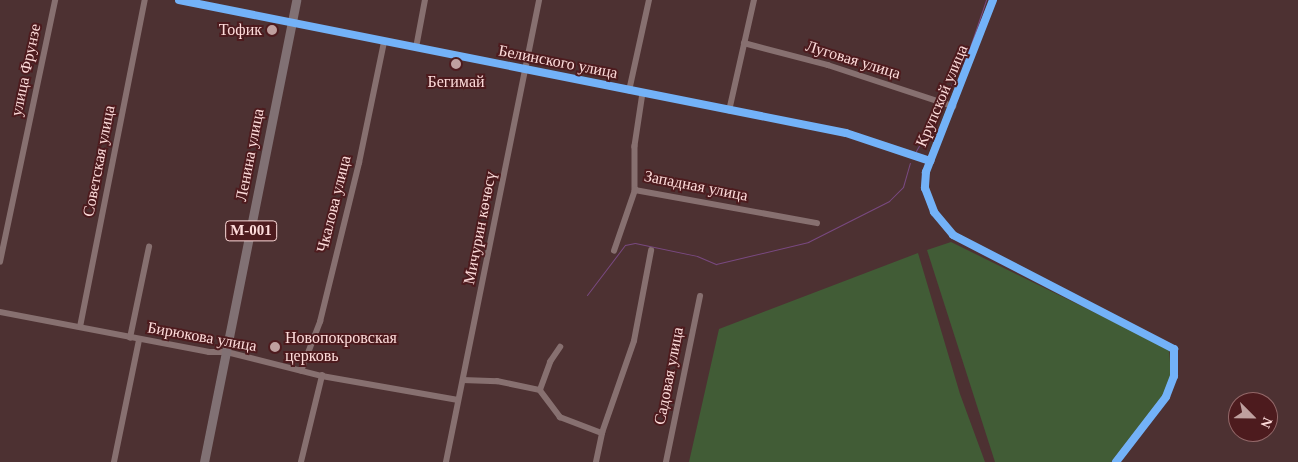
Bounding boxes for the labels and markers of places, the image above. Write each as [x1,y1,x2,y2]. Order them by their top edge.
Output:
place label: Тофик [219,20,262,40]
marker: Тофик [266,24,278,36]
marker: Бегимай [450,58,462,70]
place label: Бегимай [427,72,485,92]
place label: Новопокровская церковь [285,328,397,366]
marker: Новопокровская церковь [269,341,281,353]

